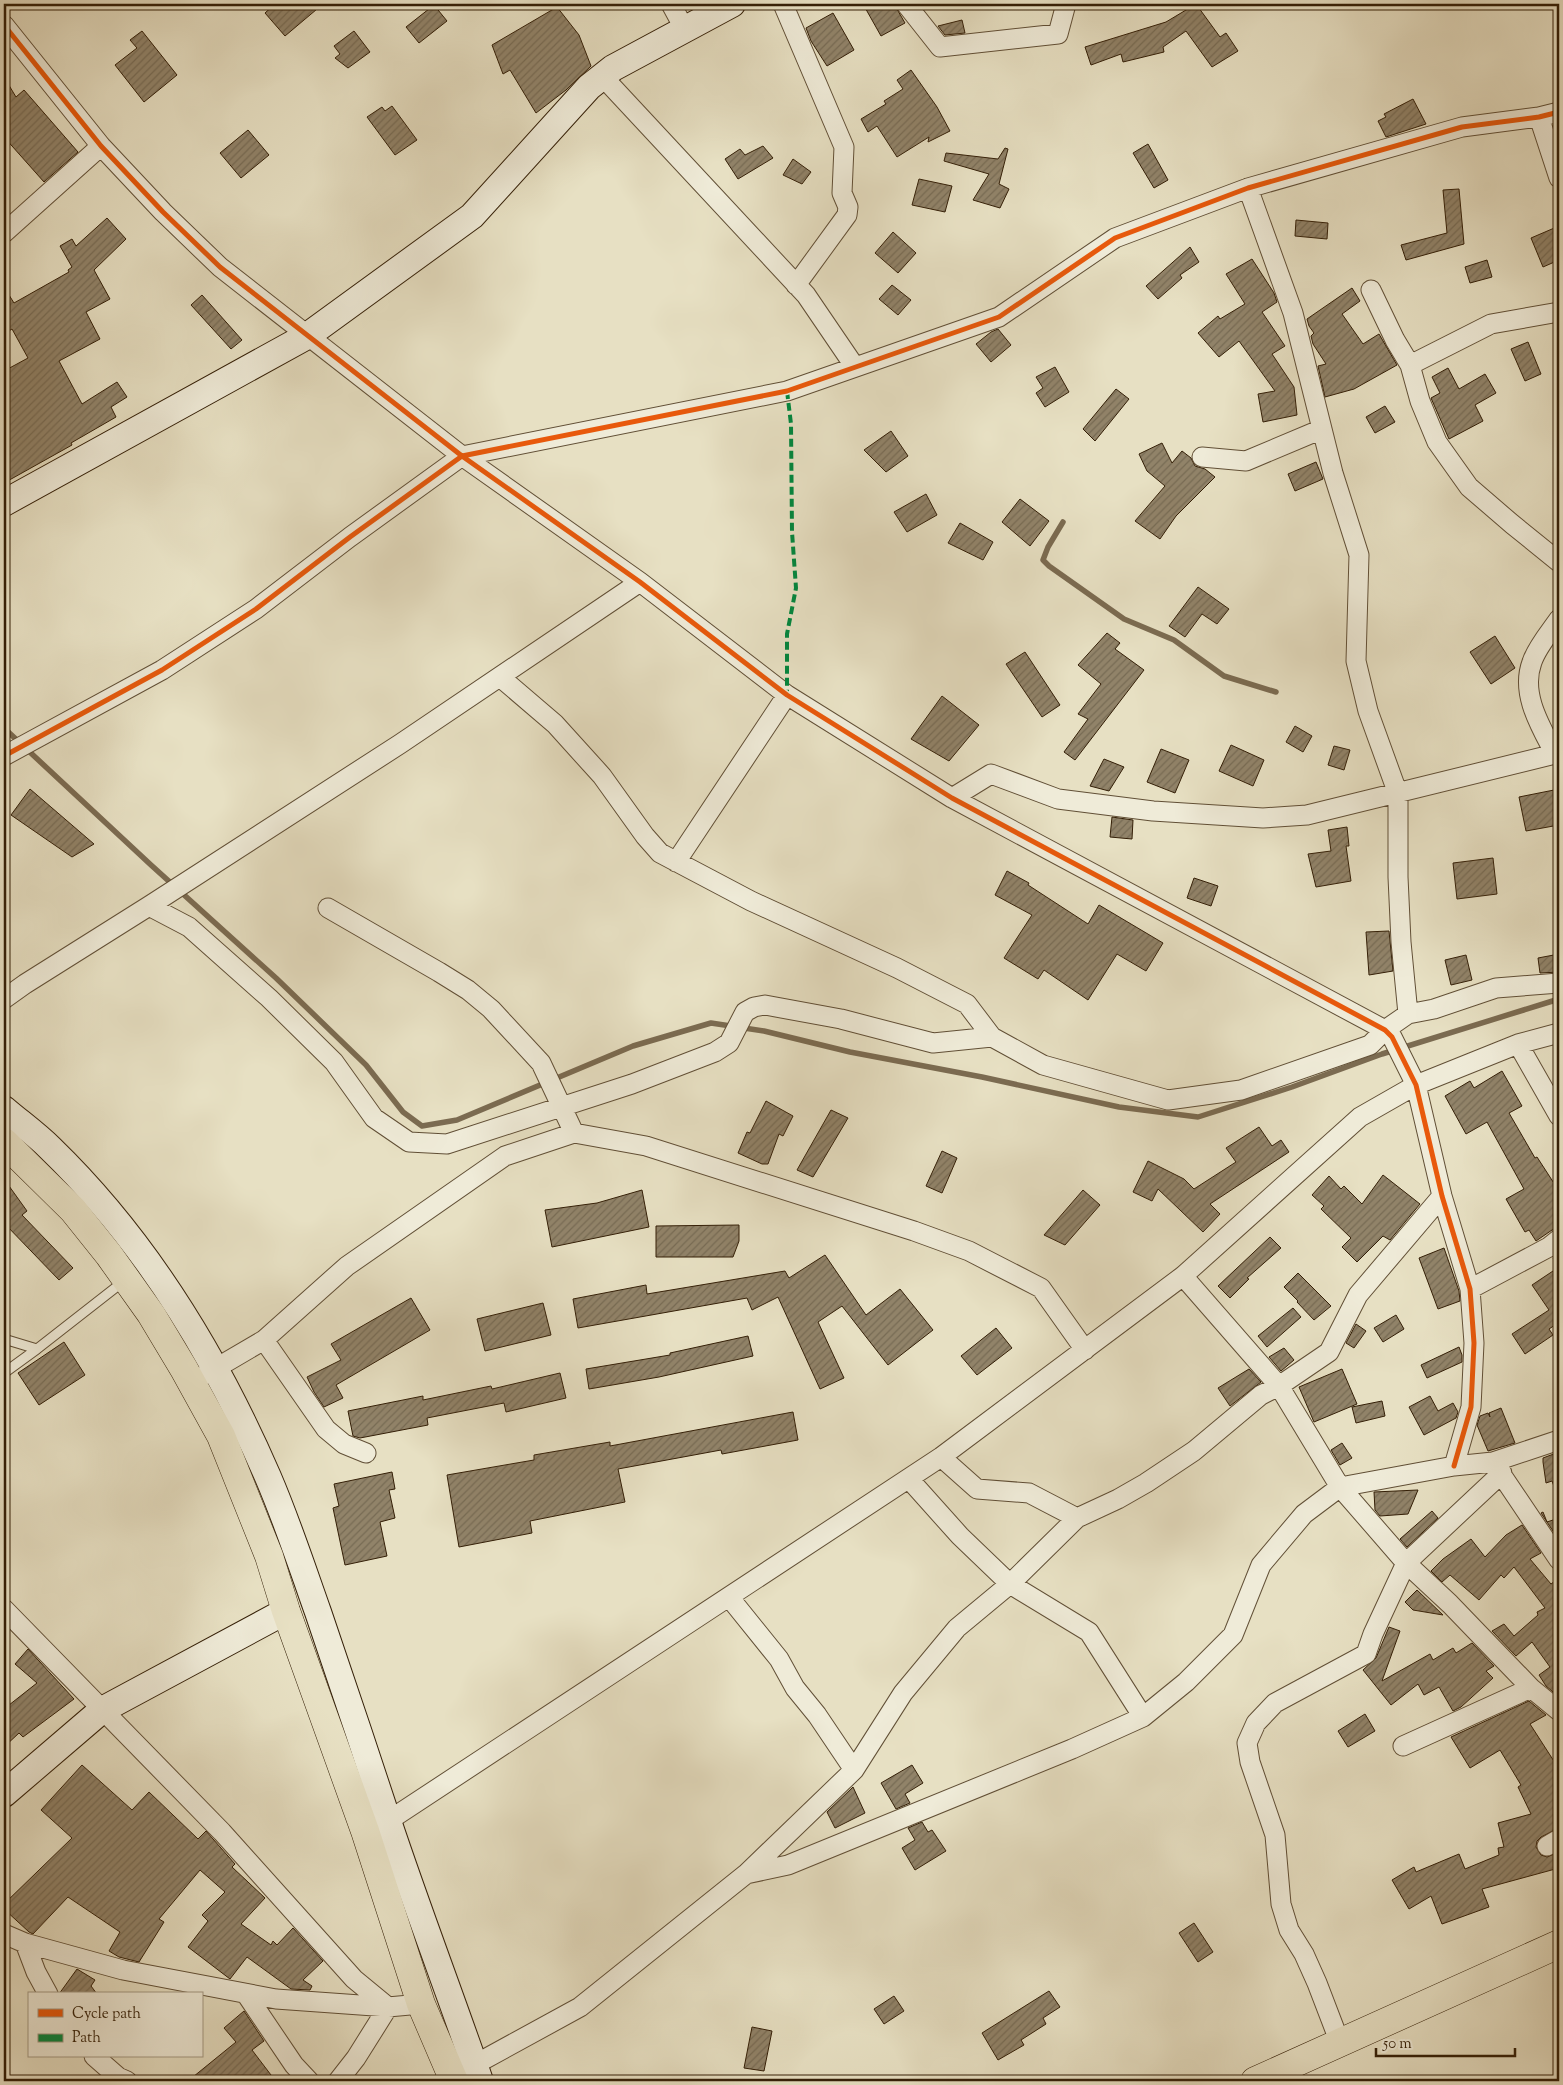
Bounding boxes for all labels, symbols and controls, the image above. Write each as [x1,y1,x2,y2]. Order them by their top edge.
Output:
legend [28,1992,202,2058]
text: Cycle path [72,2004,141,2025]
scale bar [1376,2025,1514,2057]
text: Path [72,2028,101,2049]
text: 50 m [1382,2034,1412,2055]

